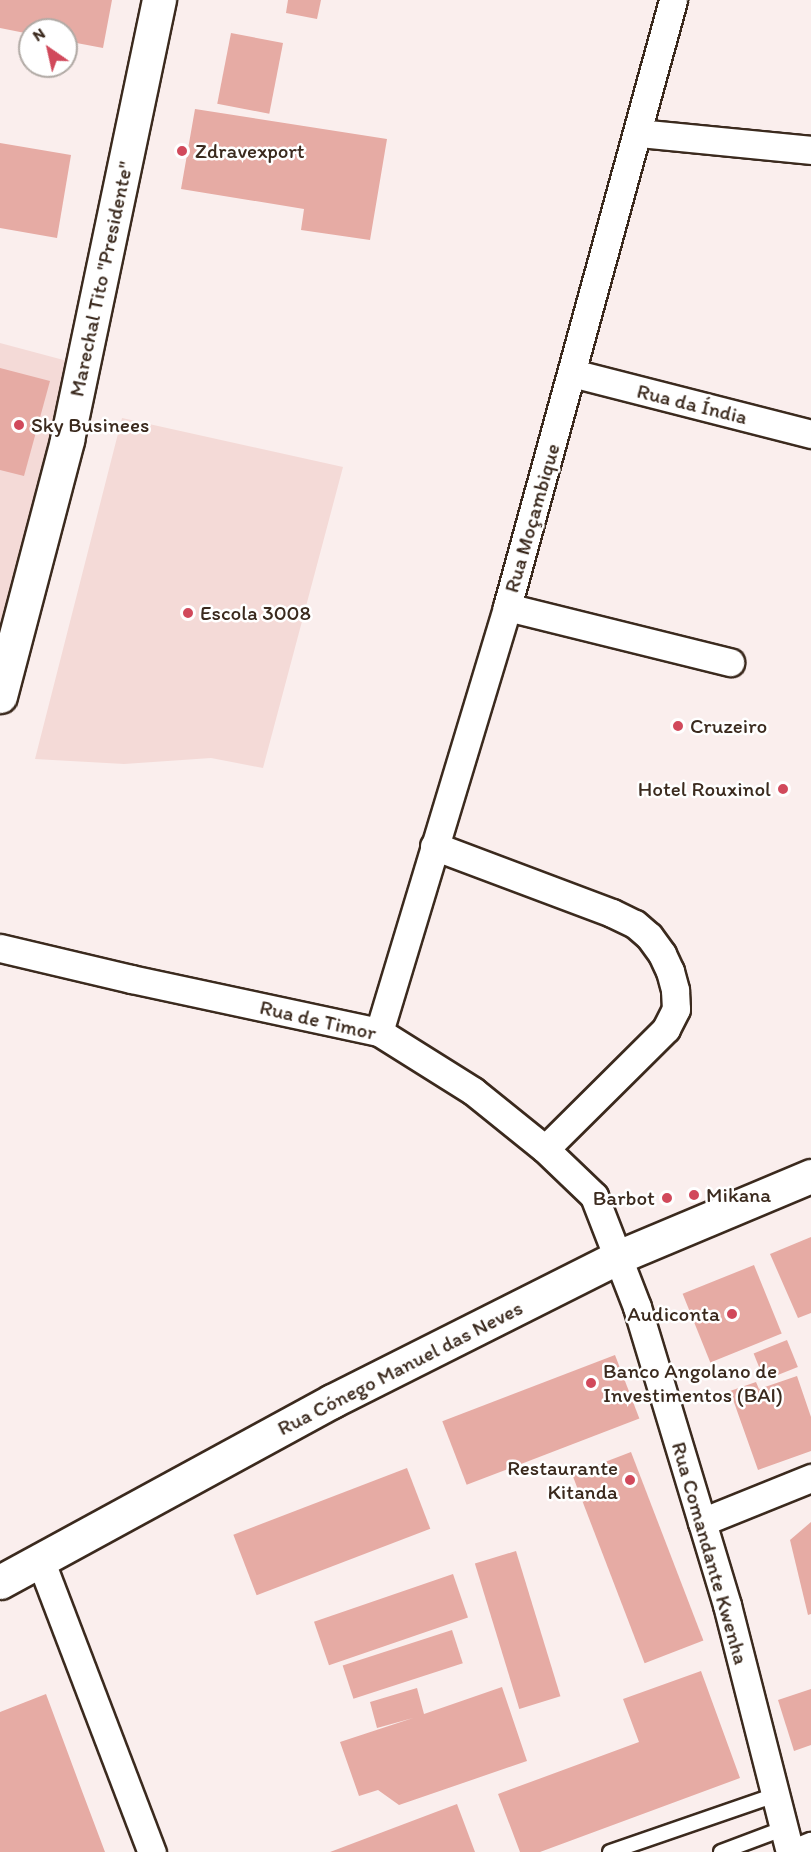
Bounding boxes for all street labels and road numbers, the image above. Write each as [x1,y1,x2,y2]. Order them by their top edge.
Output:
street label: Marechal Tito "Presidente" [64,159,138,399]
street label: Rua da Índia [634,378,750,430]
street label: Rua Moçambique [499,441,565,595]
street label: Rua de Timor [257,994,379,1046]
street label: Rua Cónego Manuel das Neves [273,1295,527,1441]
street label: Rua Comandante Kwenha [666,1439,754,1667]

